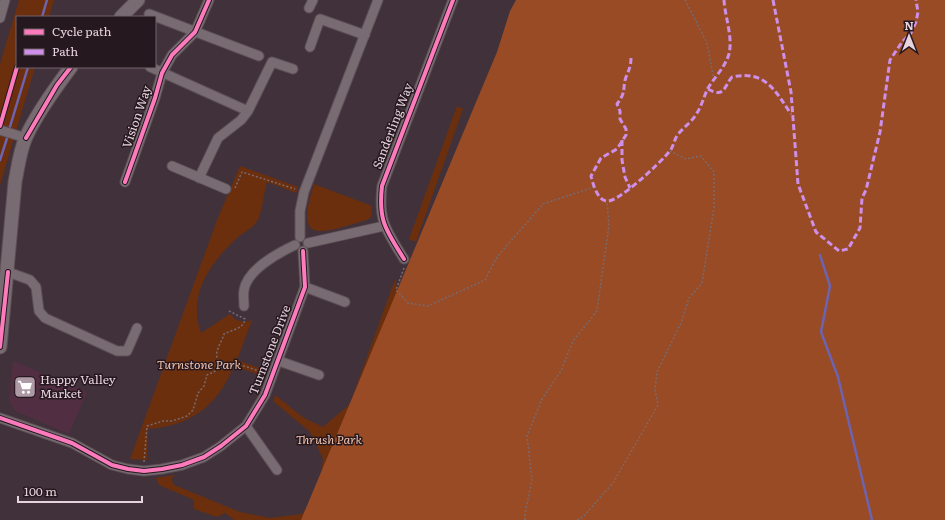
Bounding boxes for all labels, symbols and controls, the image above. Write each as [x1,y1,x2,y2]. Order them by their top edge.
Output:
legend [16,16,156,68]
north arrow [889,16,929,56]
text: N [904,17,914,33]
text: Cycle path [52,22,112,40]
text: Path [52,42,78,60]
street label: Sanderling Way [367,80,417,171]
street label: Vision Way [117,83,155,150]
street label: Turnstone Drive [244,302,294,397]
park label: Turnstone Park [157,355,241,373]
place label: Happy Valley Market [40,370,116,402]
supermarket icon: Happy Valley Market [12,374,38,400]
park label: Thrush Park [296,430,362,448]
scale bar [18,478,142,504]
text: 100 m [24,482,57,500]

